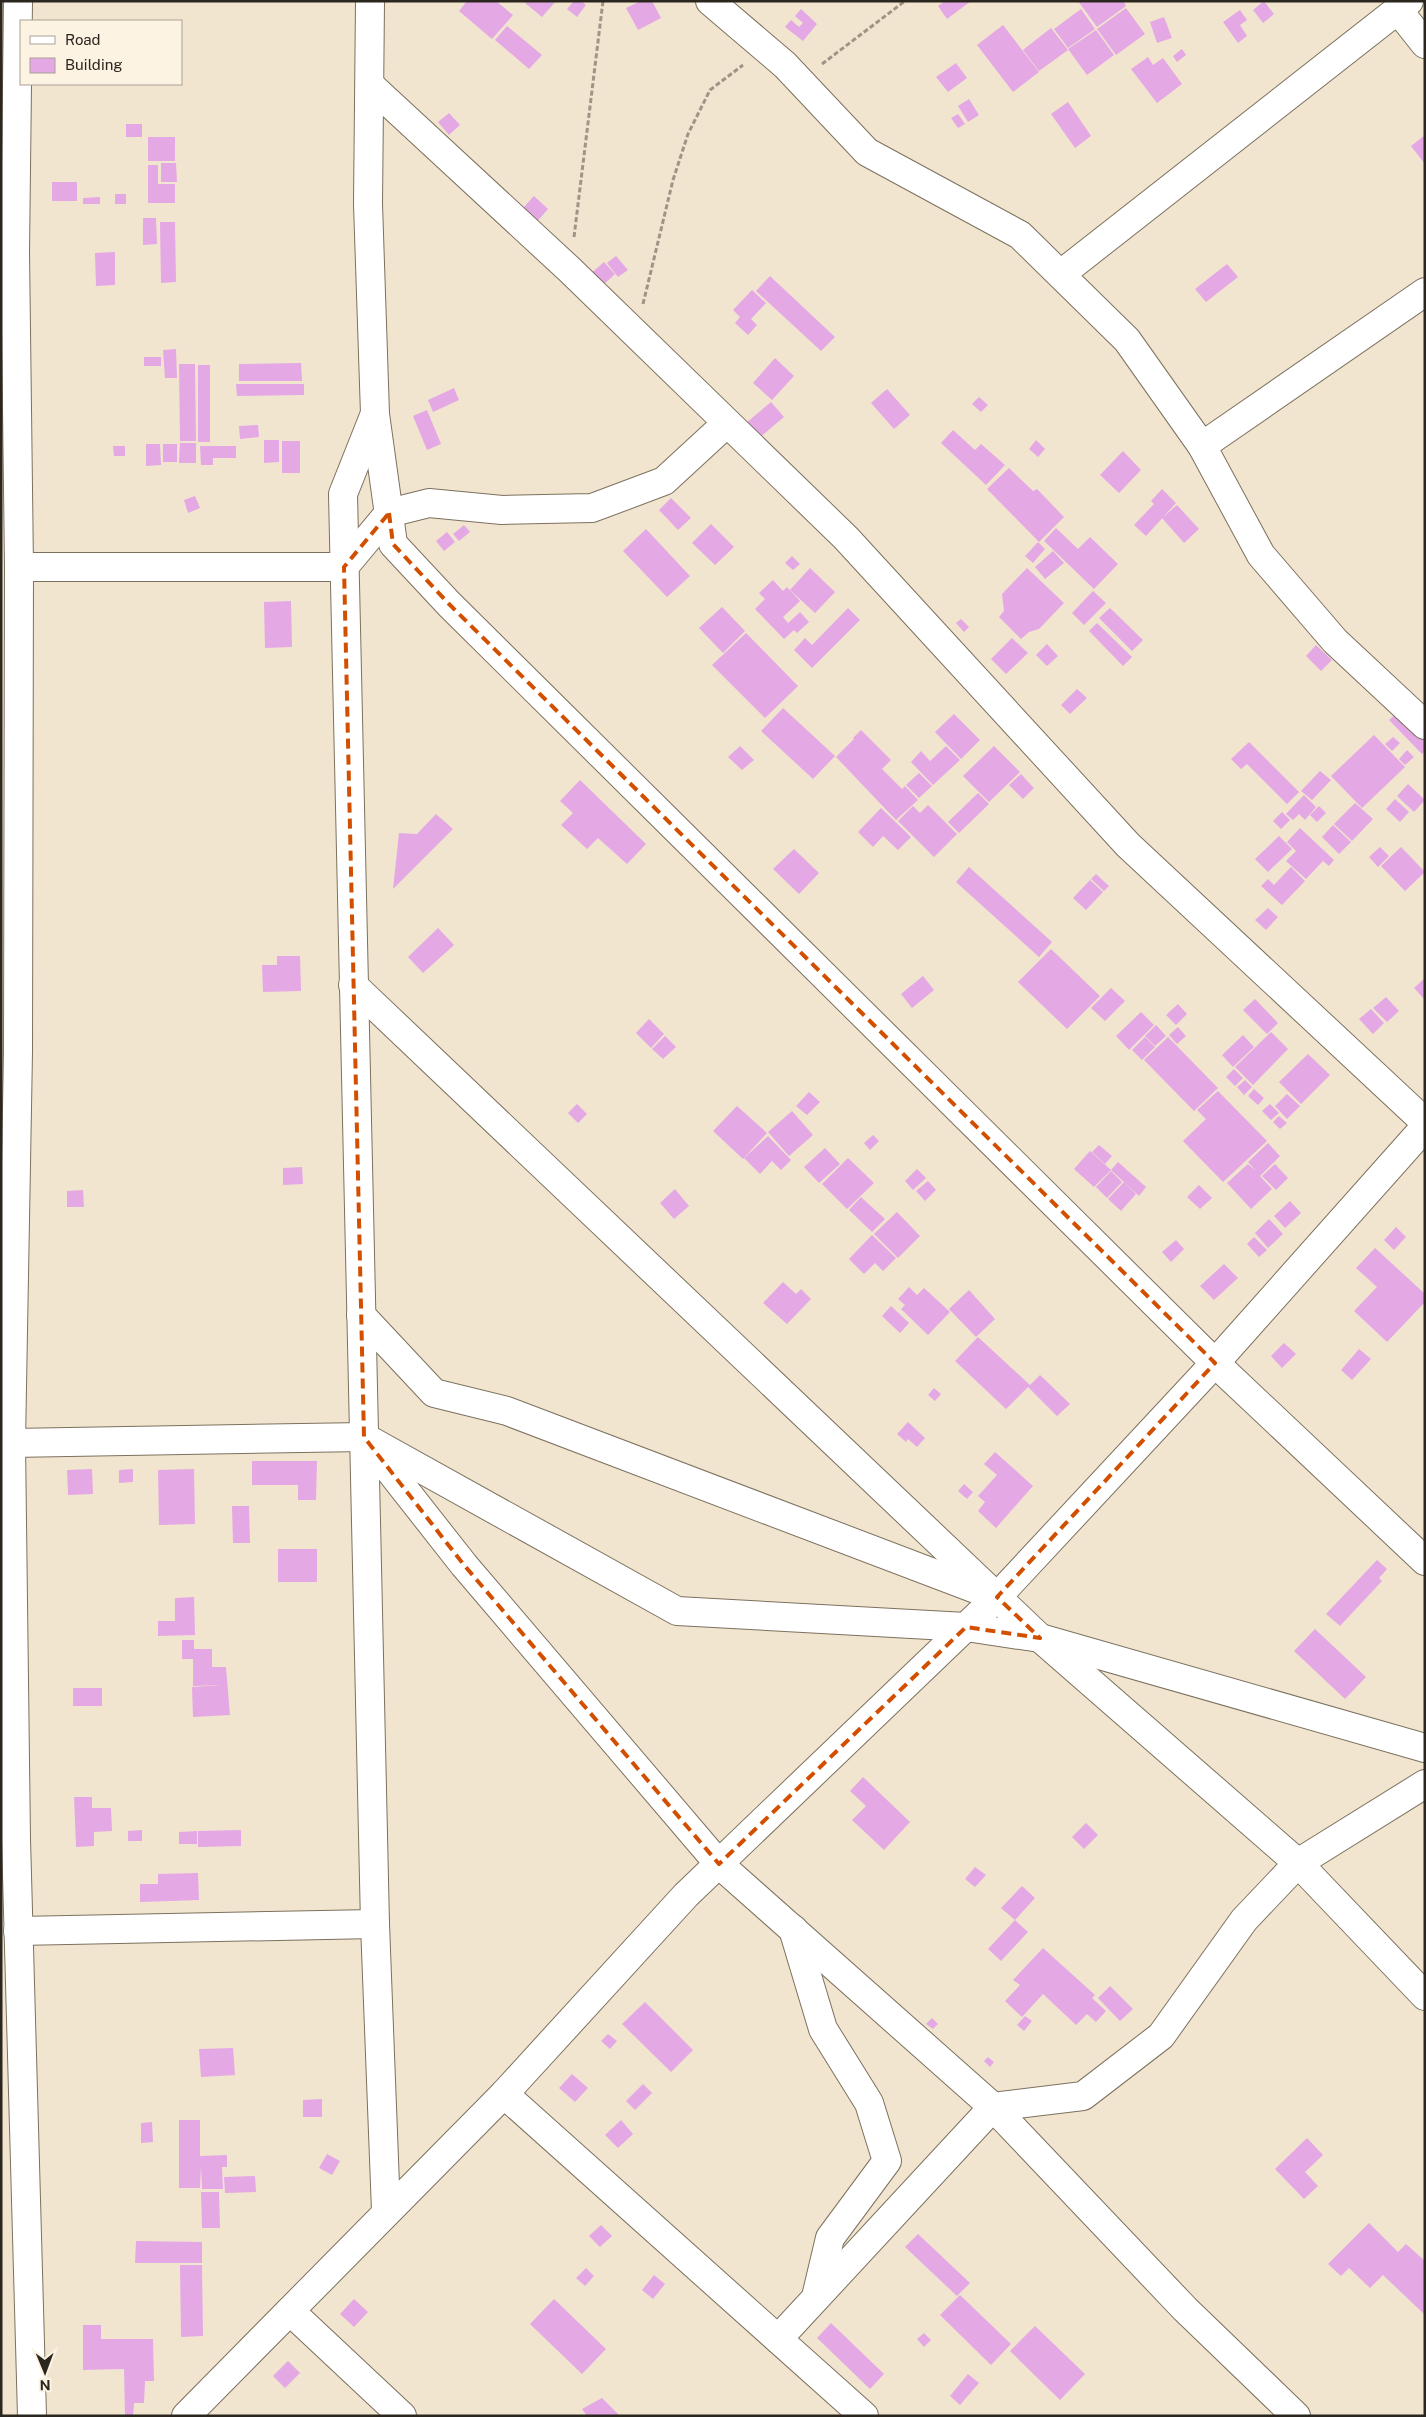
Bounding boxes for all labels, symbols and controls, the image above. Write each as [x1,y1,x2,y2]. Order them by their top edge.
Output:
legend [20,20,182,85]
text: Road [65,31,101,48]
text: Building [65,56,123,73]
north arrow [20,2347,70,2397]
text: N [40,2377,51,2393]

